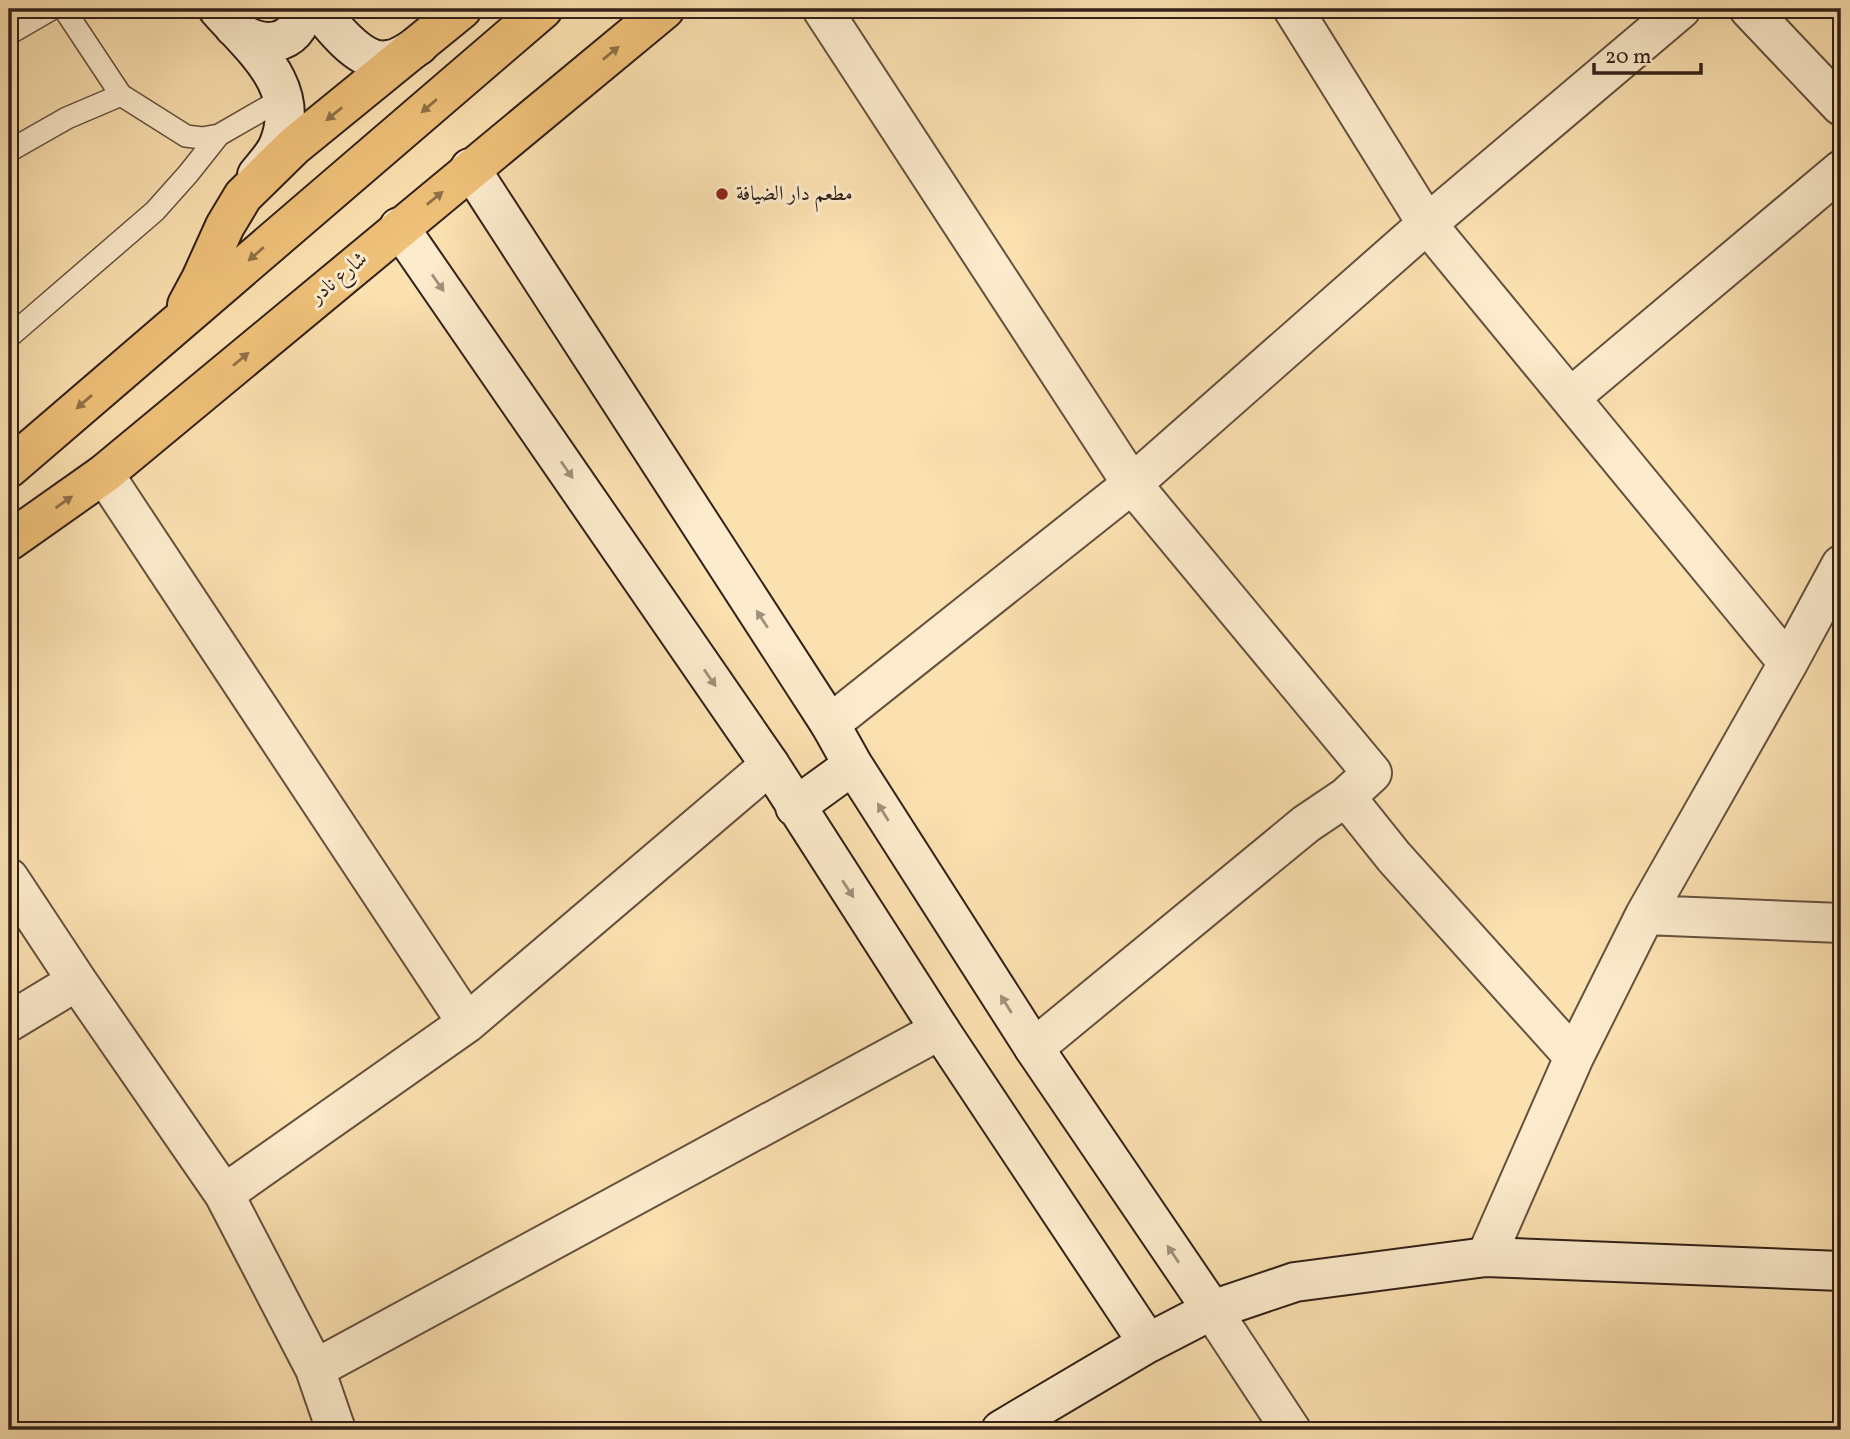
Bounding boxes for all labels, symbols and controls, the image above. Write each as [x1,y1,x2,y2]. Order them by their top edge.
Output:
scale bar [1594,32,1701,76]
text: 20 m [1605,43,1651,72]
one-way arrow [601,46,619,61]
one-way arrow [420,98,438,114]
one-way arrow [325,107,343,122]
place label: مطعم دار الضيافة [736,180,853,213]
marker: مطعم دار الضيافة [714,186,730,202]
one-way arrow [425,190,443,205]
street label: شارع نادر [302,245,375,314]
one-way arrow [248,246,265,261]
one-way arrow [431,274,445,292]
one-way arrow [233,352,250,367]
one-way arrow [75,394,93,410]
one-way arrow [560,461,573,480]
one-way arrow [55,495,73,509]
one-way arrow [756,610,769,629]
one-way arrow [703,669,717,687]
one-way arrow [877,802,890,822]
one-way arrow [841,880,855,898]
one-way arrow [999,994,1012,1013]
one-way arrow [1166,1245,1180,1263]

